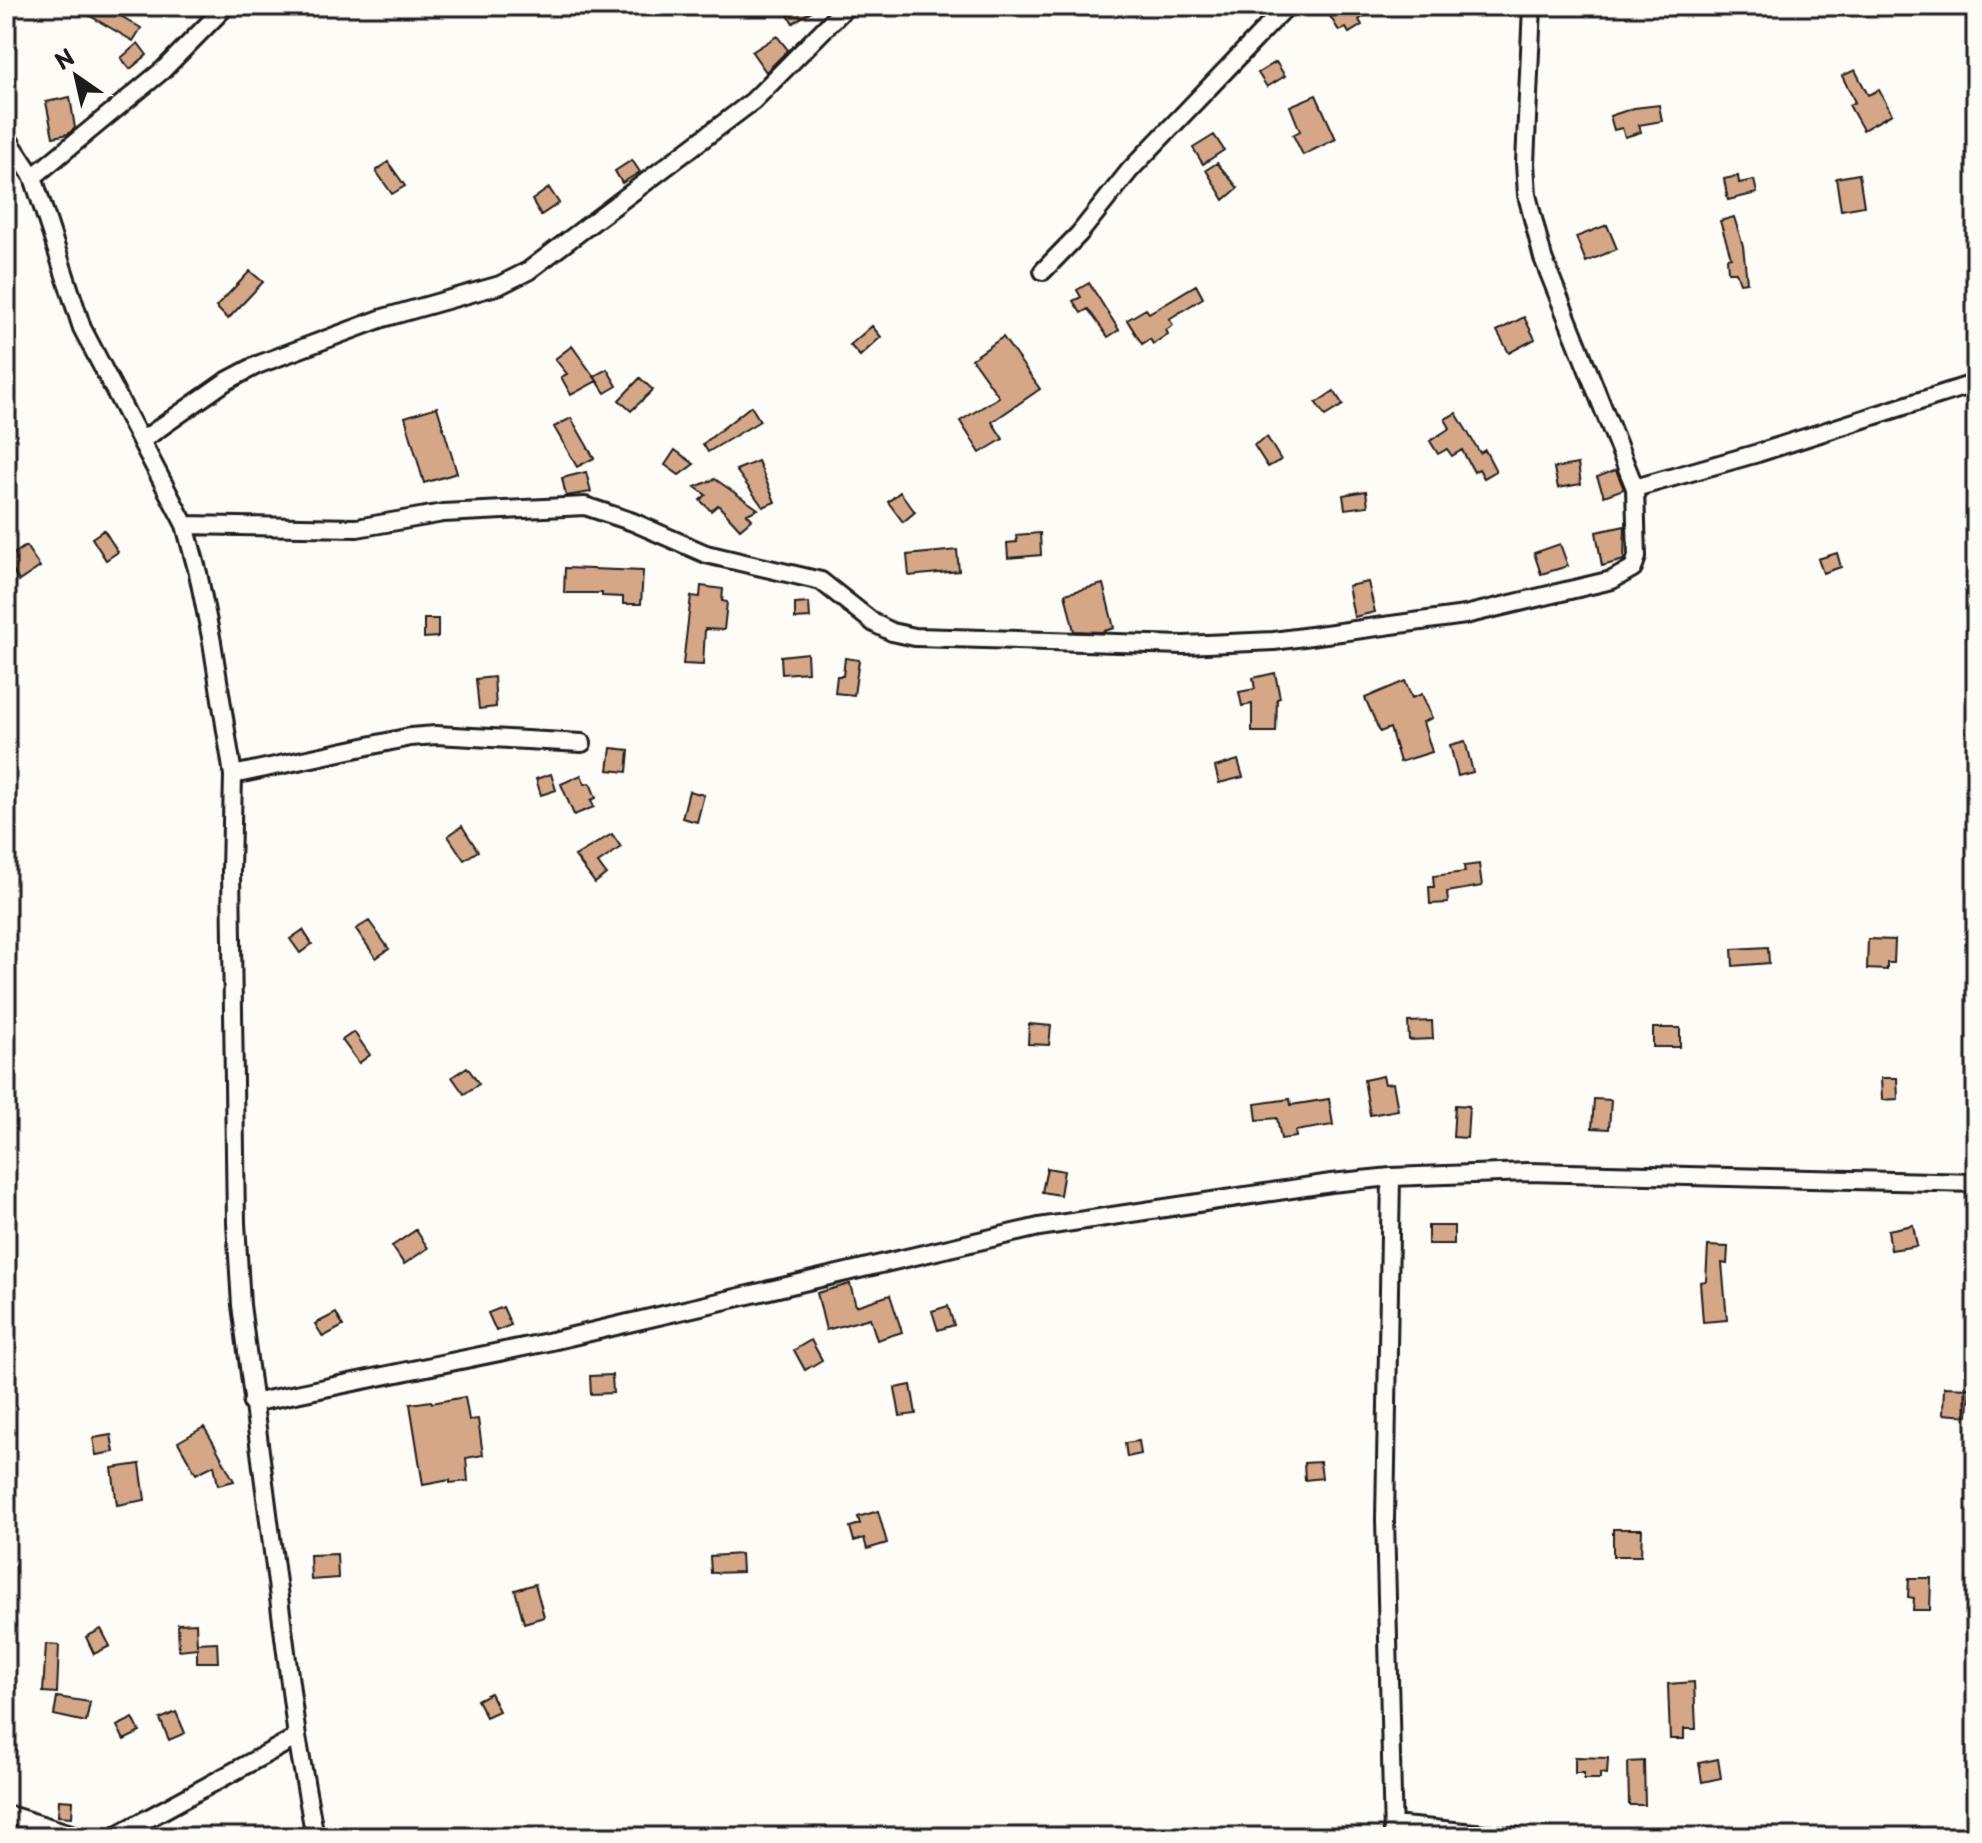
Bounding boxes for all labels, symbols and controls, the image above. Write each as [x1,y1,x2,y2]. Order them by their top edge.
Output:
north arrow [36,36,116,116]
text: N [48,40,80,77]

